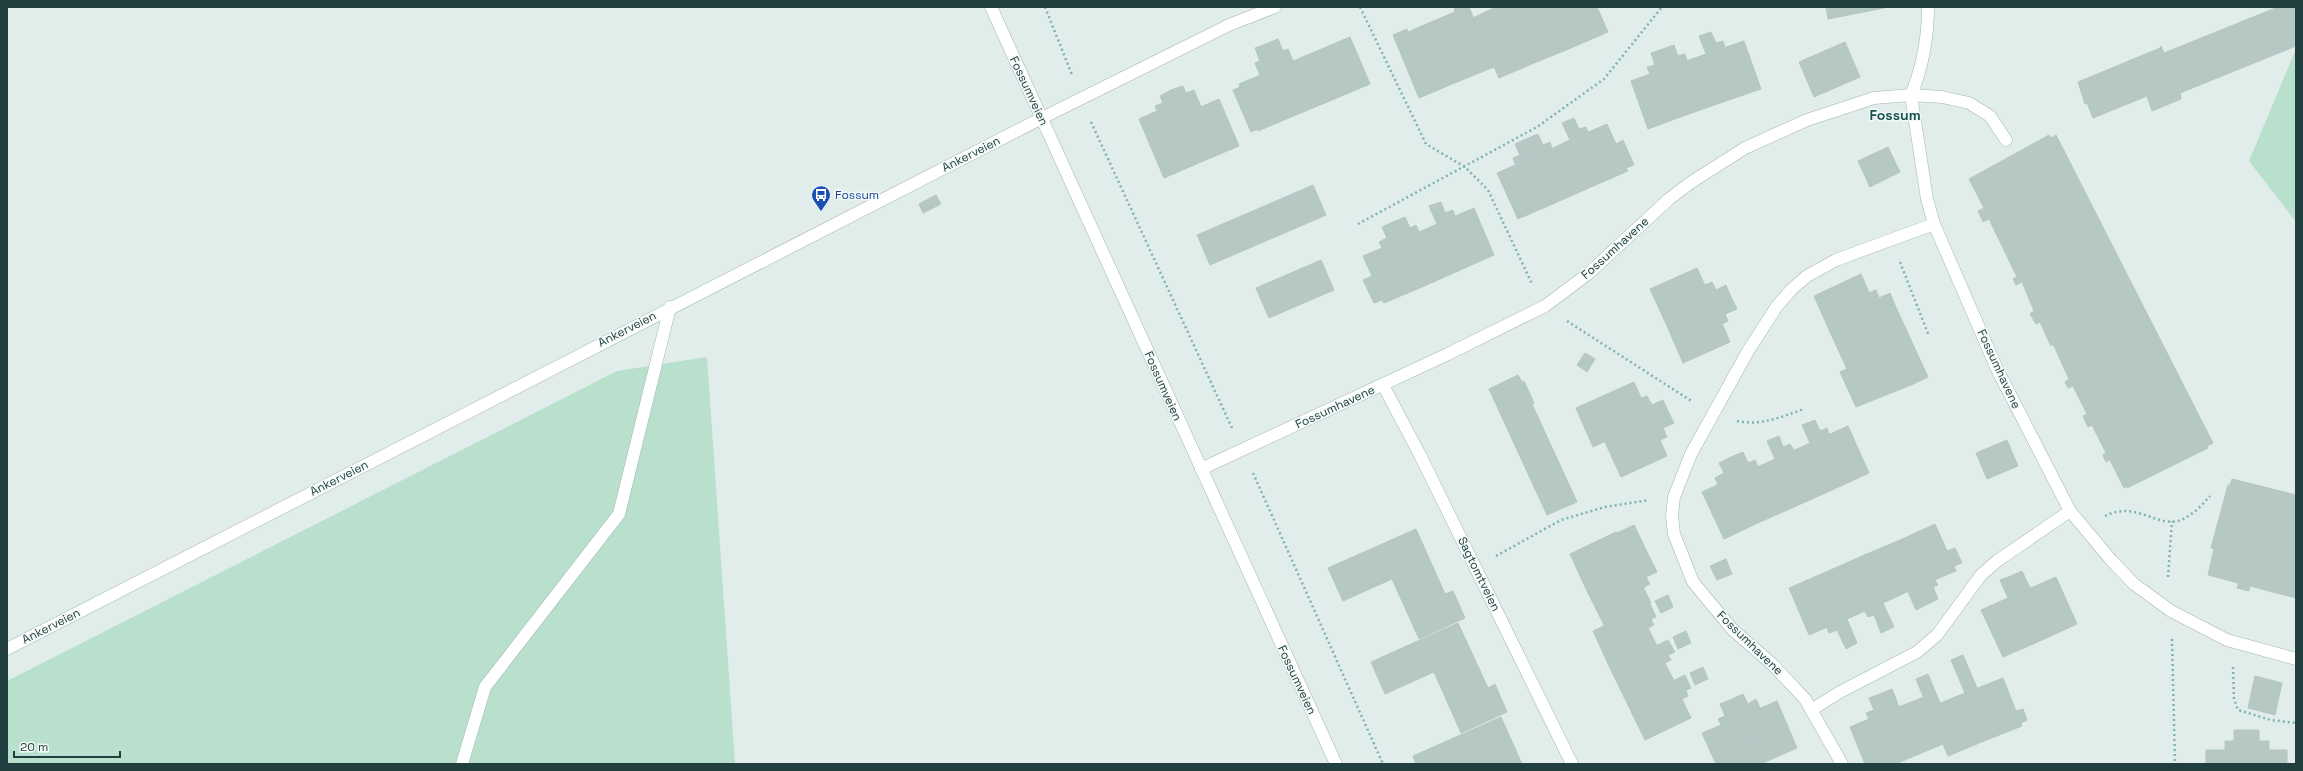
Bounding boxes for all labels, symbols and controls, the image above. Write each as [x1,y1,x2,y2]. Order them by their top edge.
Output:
street label: Fossumveien [1006,54,1052,128]
district label: Fossum [1869,106,1921,124]
street label: Ankerveien [939,132,1003,176]
bus stop icon: Fossum [810,184,832,212]
place label: Fossum [835,187,879,203]
street label: Fossumhavene [1578,213,1652,283]
street label: Ankerveien [595,307,659,351]
street label: Fossumhavene [1974,327,2024,411]
street label: Fossumveien [1141,349,1185,423]
street label: Fossumhavene [1293,382,1377,432]
street label: Ankerveien [307,456,371,500]
street label: Sagtomtveien [1454,534,1504,614]
street label: Ankerveien [19,604,83,648]
street label: Fossumhavene [1714,607,1786,679]
street label: Fossumveien [1274,643,1320,717]
scale bar [14,733,120,759]
text: 20 m [20,739,48,755]

